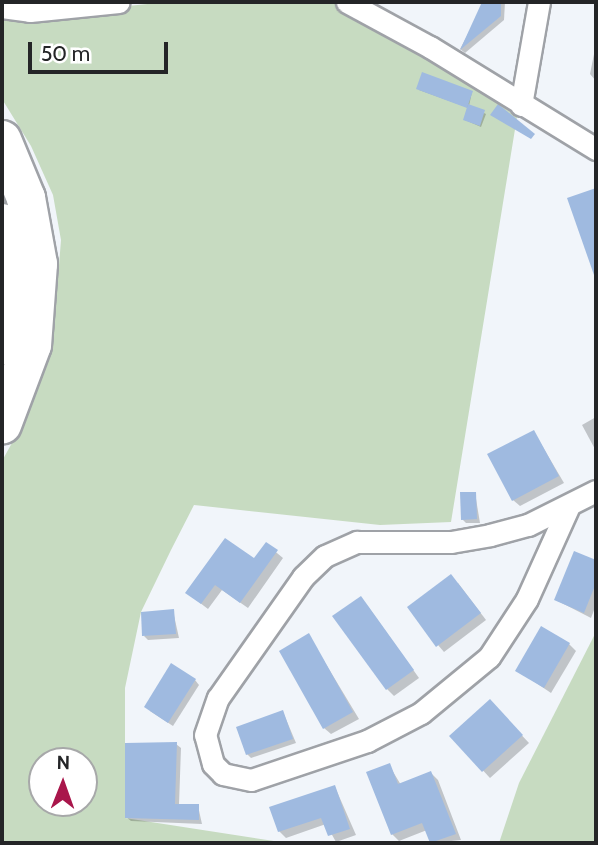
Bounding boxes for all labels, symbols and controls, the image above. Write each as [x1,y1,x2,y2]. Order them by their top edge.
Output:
scale bar [32,28,172,72]
text: 50 m [41,41,90,66]
north arrow [28,747,98,817]
text: N [56,751,70,774]

